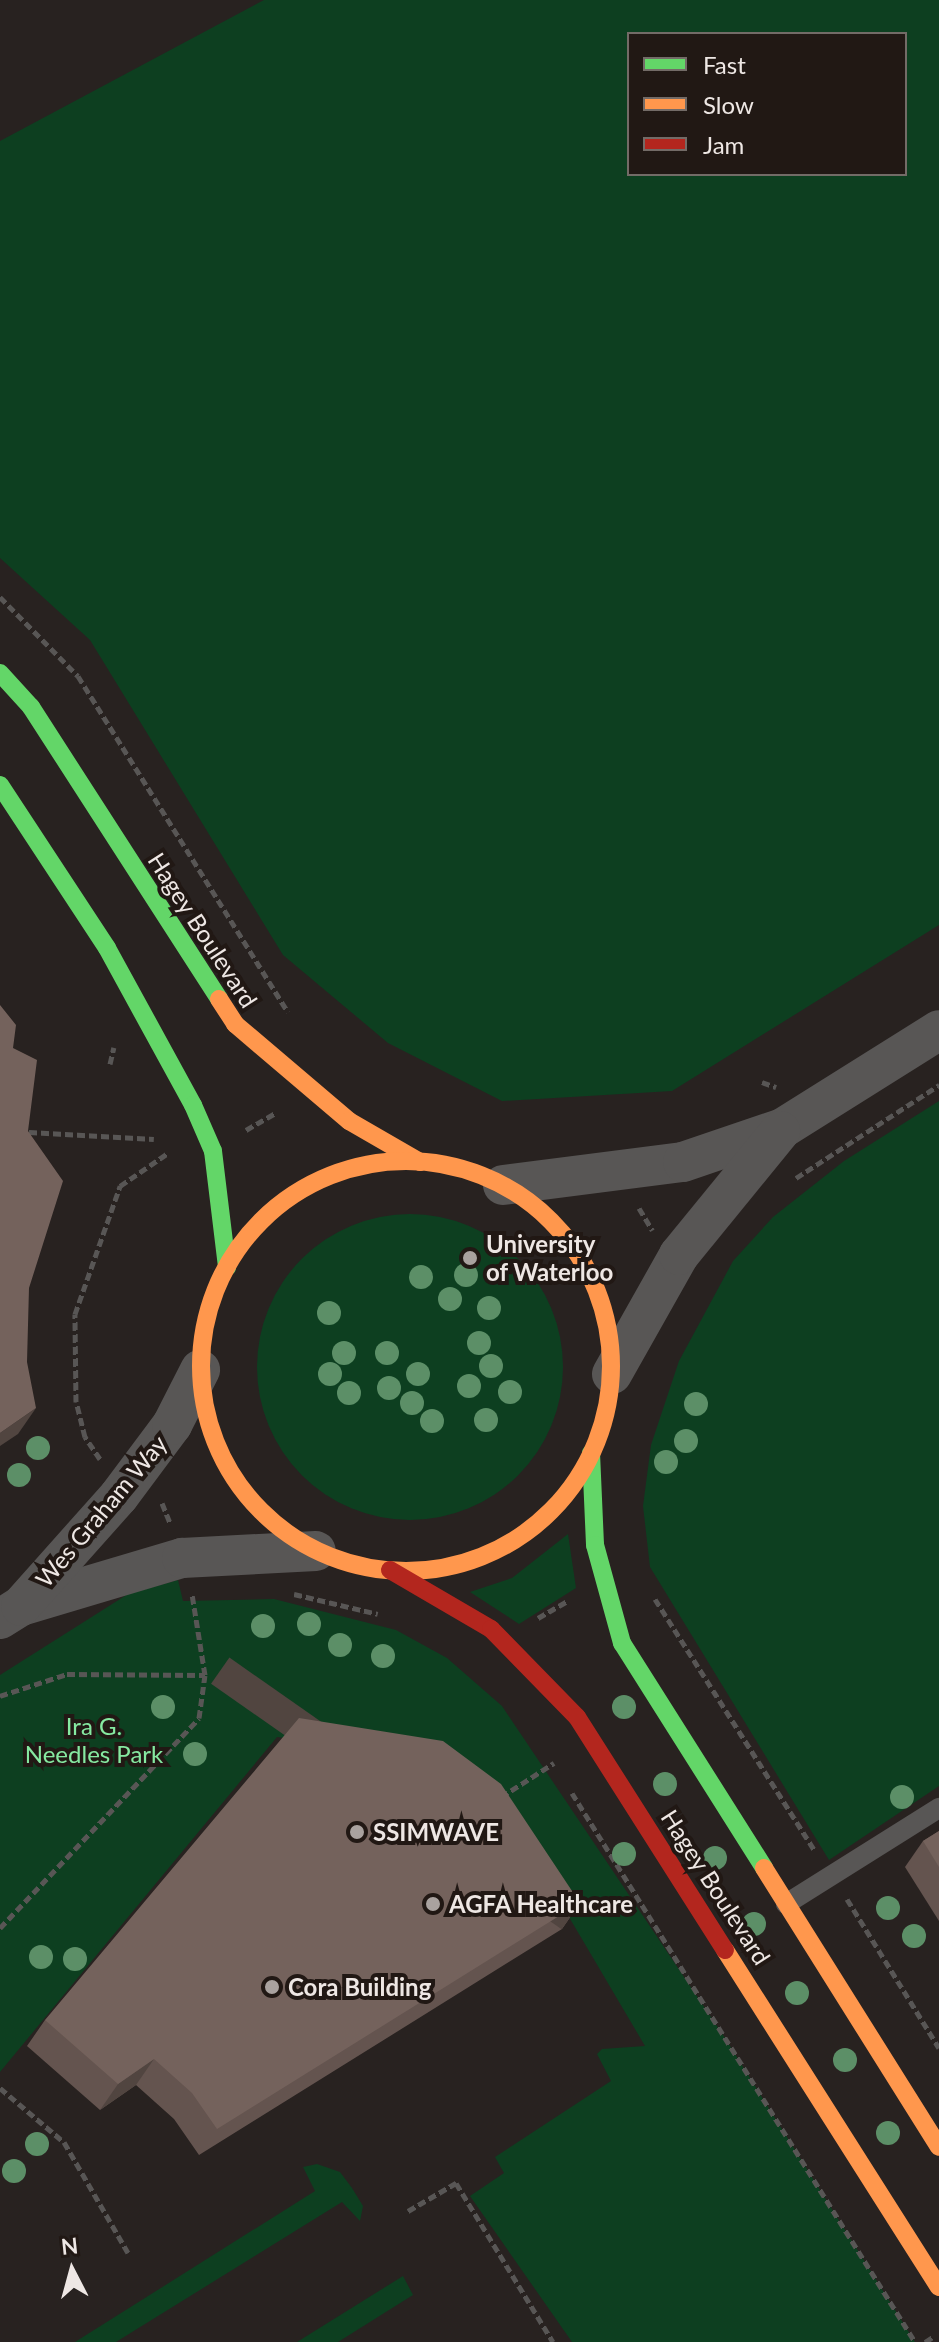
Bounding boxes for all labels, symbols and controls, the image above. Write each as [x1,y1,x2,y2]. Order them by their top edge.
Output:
legend [627,32,907,176]
text: Fast [703,50,746,79]
text: Slow [703,90,754,119]
text: Jam [703,130,744,159]
street label: Hagey Boulevard [142,847,264,1013]
place label: University of Waterloo [486,1230,614,1286]
marker: University of Waterloo [461,1249,479,1267]
street label: Wes Graham Way [29,1429,173,1593]
park label: Ira G. Needles Park [25,1712,163,1768]
street label: Hagey Boulevard [655,1804,777,1970]
place label: SSIMWAVE [373,1818,499,1846]
marker: SSIMWAVE [348,1823,366,1841]
place label: AGFA Healthcare [449,1890,634,1918]
marker: AGFA Healthcare [424,1895,442,1913]
place label: Cora Building [288,1973,431,2001]
marker: Cora Building [263,1978,281,1996]
north arrow [32,2230,112,2310]
text: N [60,2231,79,2260]

